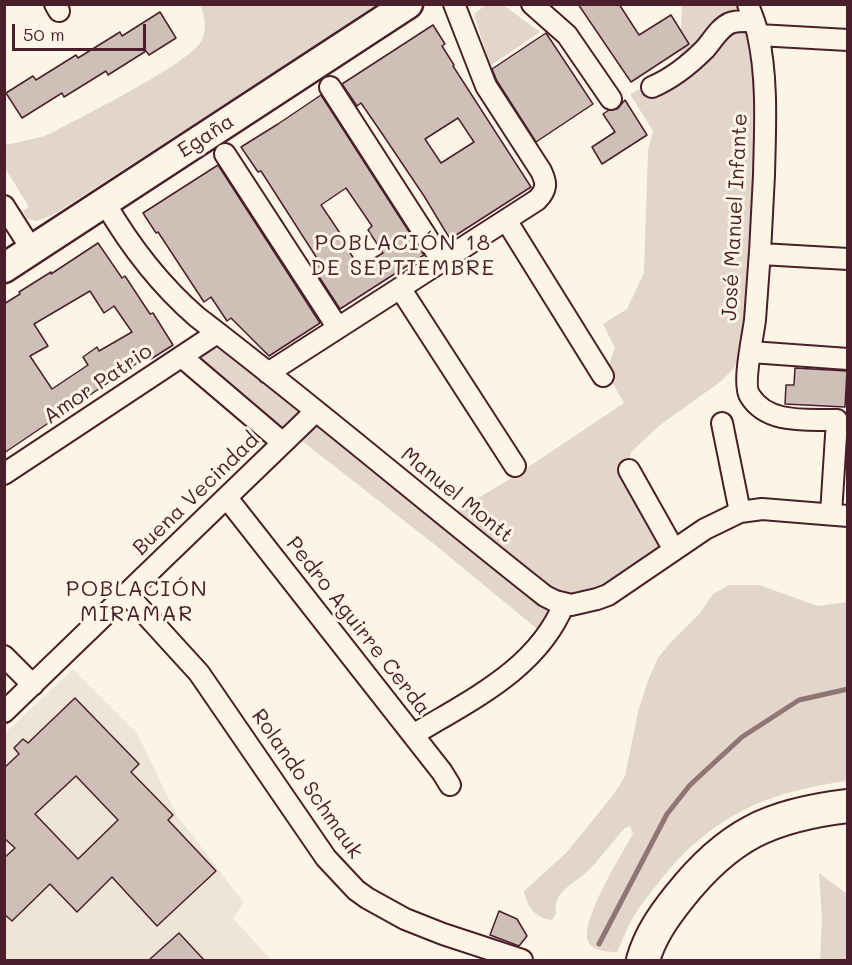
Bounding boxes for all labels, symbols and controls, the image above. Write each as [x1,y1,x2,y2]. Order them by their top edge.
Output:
scale bar [15,12,148,50]
text: 50 m [23,22,65,46]
street label: Egaña [173,109,239,163]
street label: José Manuel Infante [717,113,753,321]
district label: POBLACIÓN 18 DE SEPTIEMBRE [310,230,496,282]
street label: Amor Patrio [39,338,157,430]
street label: Buena Vecindad [128,427,264,561]
street label: Manuel Montt [396,442,518,548]
street label: Pedro Aguirre Cerda [281,532,435,720]
district label: POBLACIÓN MIRAMAR [66,576,208,628]
street label: Rolando Schmauk [246,704,368,864]

